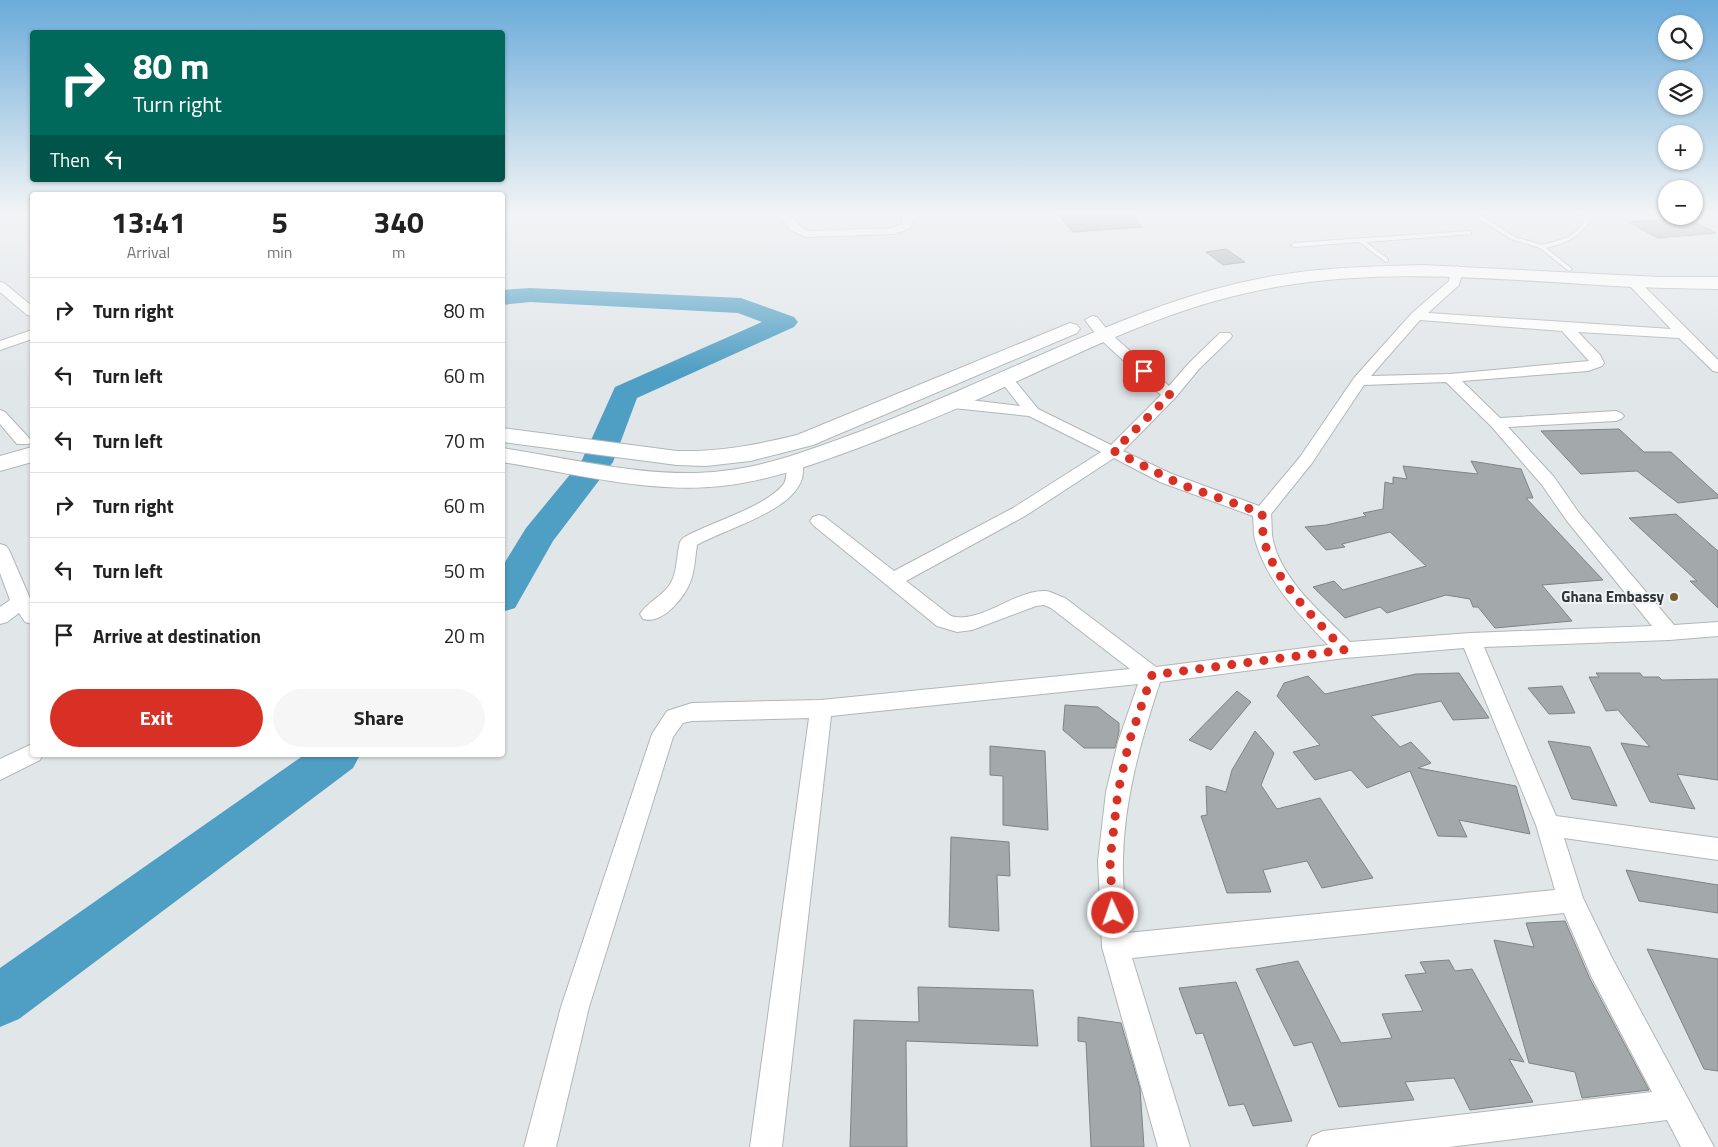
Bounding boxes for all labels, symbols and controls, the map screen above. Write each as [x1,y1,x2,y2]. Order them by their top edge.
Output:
map controls [1658,15,1703,225]
button: search [1658,15,1703,60]
text: 80 m [133,39,209,93]
icon: right [50,50,115,115]
button: layers [1658,70,1703,115]
text: Turn right [133,87,222,121]
button: + [1658,125,1703,170]
text: Then [50,145,90,174]
icon: left [100,145,128,173]
button: − [1658,180,1703,225]
text: 13:41 [111,199,186,245]
text: 5 [271,199,288,245]
text: 340 [374,199,424,245]
text: Arrival [127,240,170,264]
text: min [267,240,292,264]
text: m [392,240,405,264]
icon: right [50,296,78,324]
text: Turn right [93,296,174,325]
text: 80 m [444,296,485,325]
pin [1123,350,1165,392]
icon: arrive [1130,357,1158,385]
icon: left [50,361,78,389]
text: Turn left [93,361,163,390]
text: 60 m [444,361,485,390]
icon: left [50,426,78,454]
text: Turn left [93,426,163,455]
text: 70 m [444,426,485,455]
icon: right [50,491,78,519]
text: Turn right [93,491,174,520]
text: 60 m [444,491,485,520]
icon: left [50,556,78,584]
text: Turn left [93,556,163,585]
text: 50 m [444,556,485,585]
place label: Ghana Embassy [1561,585,1664,608]
marker: Ghana Embassy [1668,591,1680,603]
icon: arrive [50,621,78,649]
text: Arrive at destination [93,621,261,650]
text: 20 m [444,621,485,650]
button: Exit [50,689,263,747]
button: Share [273,689,485,747]
position arrow [1086,886,1138,938]

